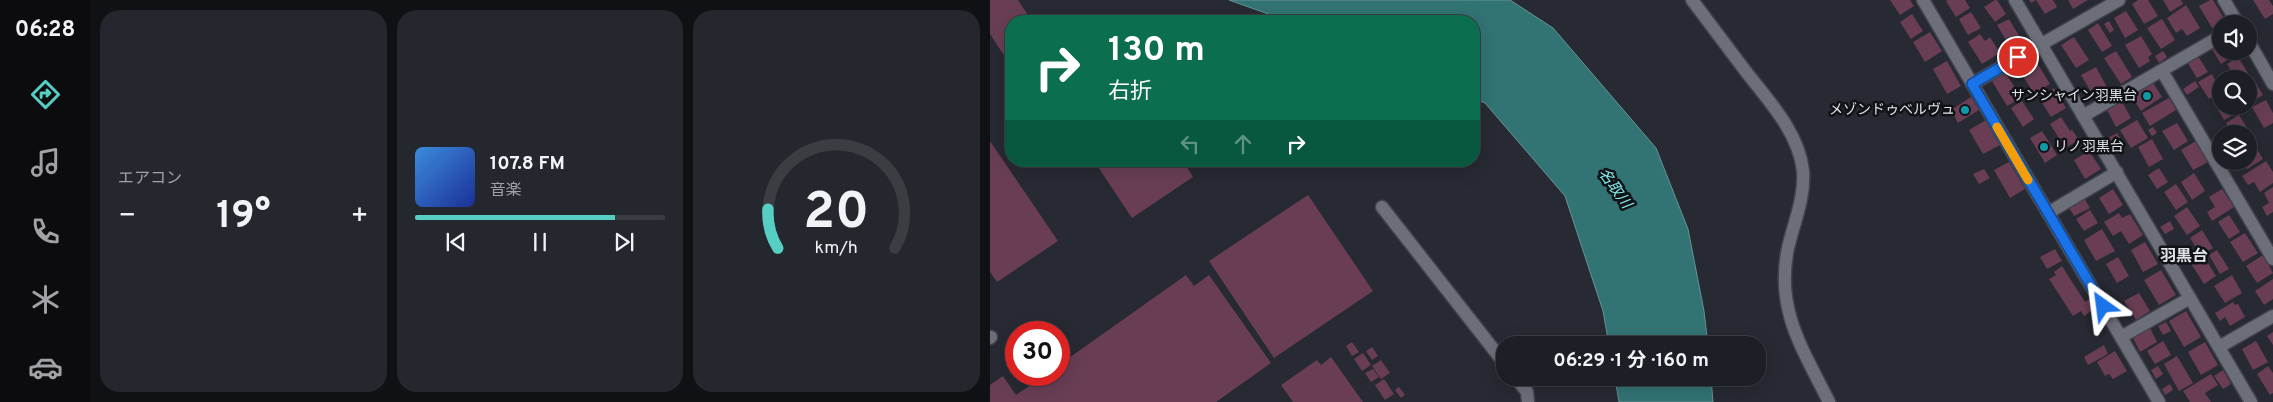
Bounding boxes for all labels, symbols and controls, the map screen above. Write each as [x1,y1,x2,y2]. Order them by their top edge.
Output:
map controls [2212,15,2257,170]
button: sound [2212,15,2257,60]
text: 06:28 [15,17,75,44]
text: 130 m [1108,29,1205,73]
icon: right [1025,35,1090,100]
pin [1997,36,2039,78]
icon: arrive [2004,43,2032,71]
button: search [2212,70,2257,115]
icon: directions [28,77,63,112]
text: 右折 [1108,79,1152,106]
place label: サンシャイン羽黒台 [2011,87,2137,105]
marker: サンシャイン羽黒台 [2141,90,2153,102]
place label: メゾンドゥベルヴュ [1829,102,1955,119]
marker: メゾンドゥベルヴュ [1959,104,1971,116]
button: layers [2212,125,2257,170]
icon: left [1176,130,1204,158]
icon: ahead [1229,130,1257,158]
icon: right [1282,130,1310,158]
place label: リノ羽黒台 [2054,138,2124,156]
marker: リノ羽黒台 [2038,141,2050,153]
icon: music [28,145,63,180]
text: 107.8 FM [490,152,565,176]
water label: 名取川 [1593,165,1636,214]
text: エアコン [118,169,182,189]
text: 音楽 [490,181,522,201]
text: 20 [804,181,870,247]
text: 19° [216,193,271,242]
text: − [118,199,136,235]
text: + [351,199,369,235]
icon: phone [28,214,63,249]
icon: previous [442,228,470,256]
icon: pause [526,228,554,256]
icon: next [610,228,638,256]
text: km/h [815,237,858,260]
district label: 羽黒台 [2160,247,2208,267]
position arrow [2076,279,2128,331]
icon: climate [28,282,63,317]
speed limit sign: 30 [1005,321,1070,386]
text: 06:29 · 1 分 · 160 m [1553,349,1709,373]
icon: car [28,350,63,385]

